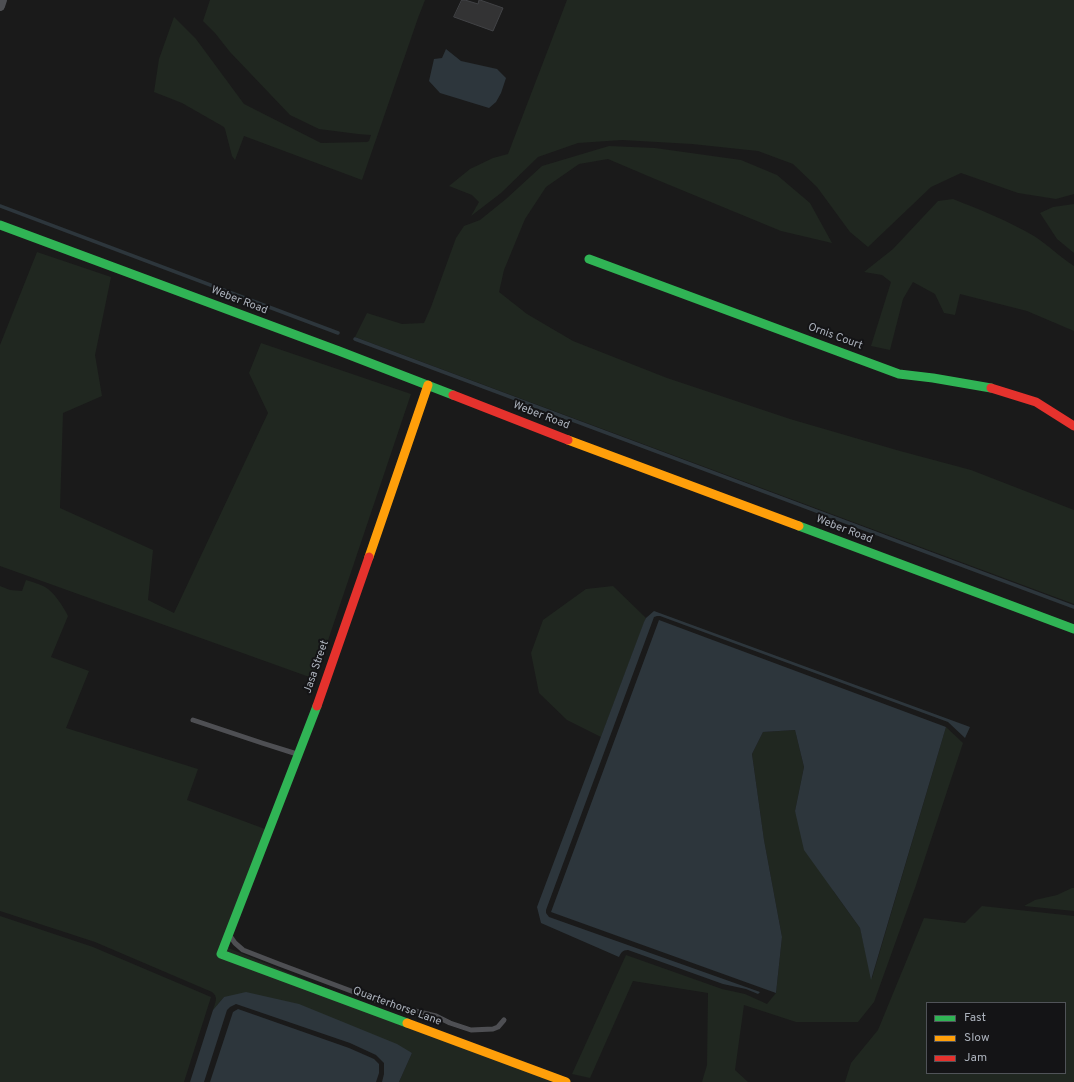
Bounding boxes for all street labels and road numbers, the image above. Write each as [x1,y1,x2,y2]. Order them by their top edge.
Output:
street label: Weber Road [209,284,269,318]
street label: Ornis Court [806,321,864,353]
street label: Weber Road [511,399,571,433]
street label: Weber Road [814,513,874,547]
street label: Jasa Street [302,639,332,695]
street label: Quarterhorse Lane [351,985,443,1029]

